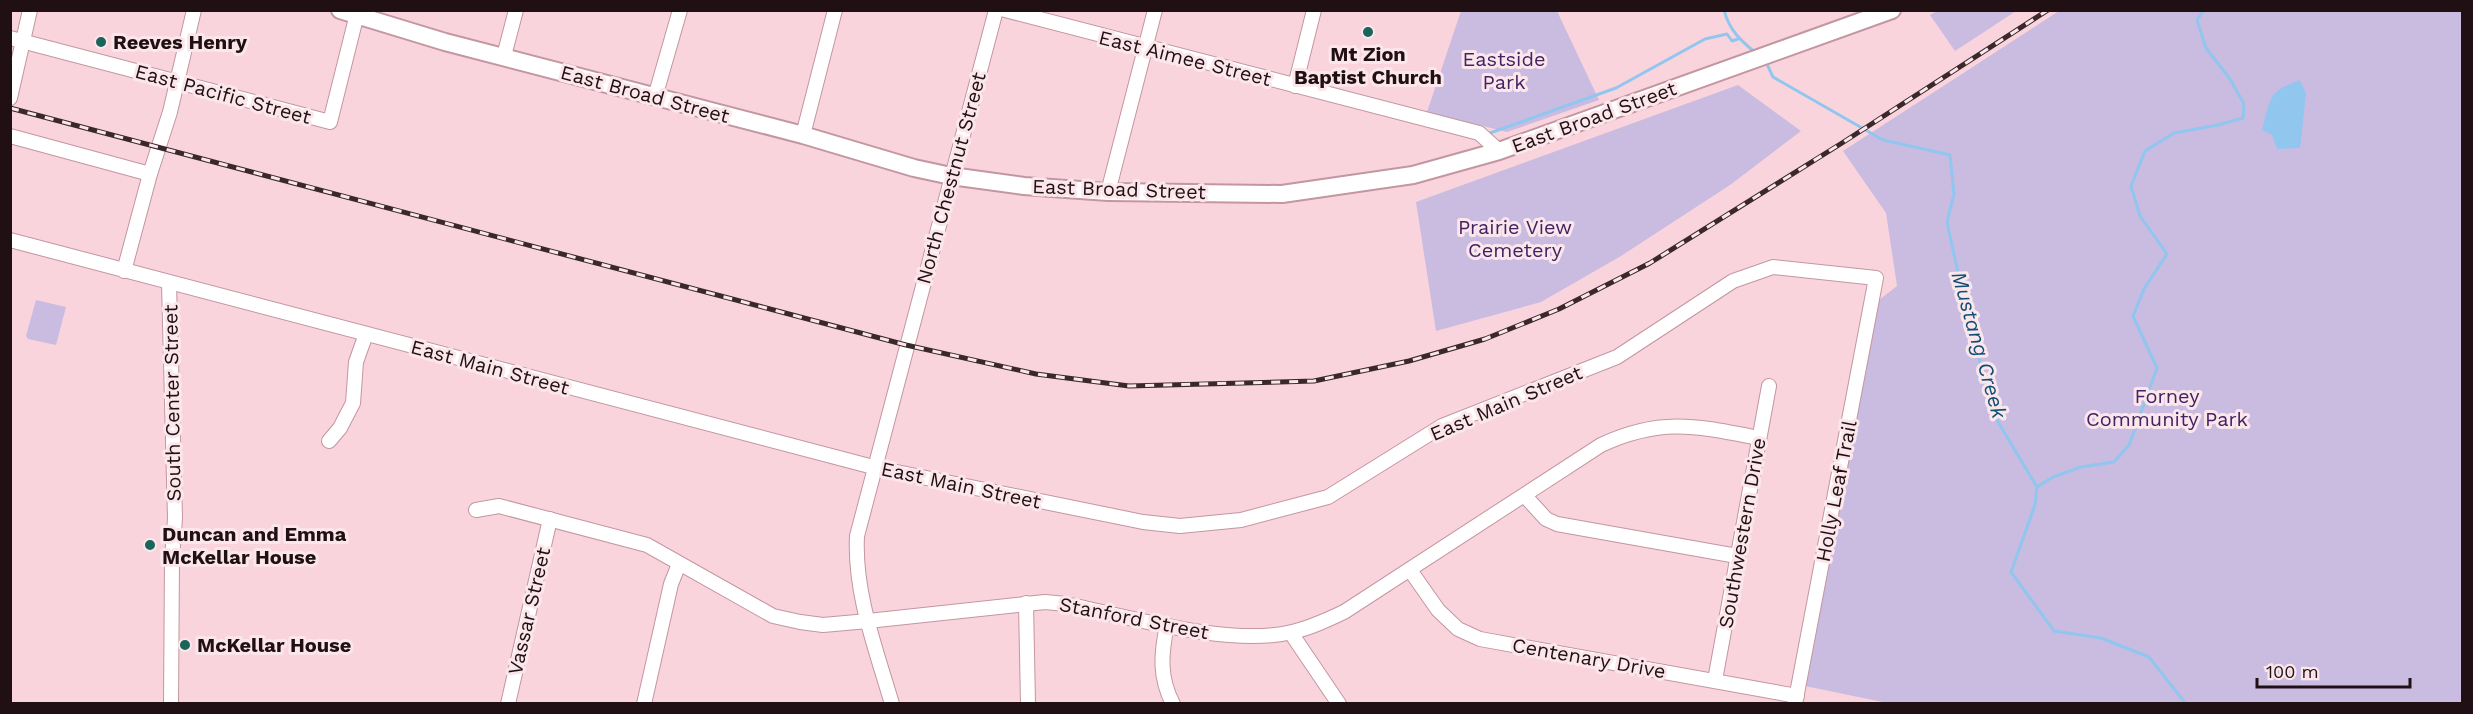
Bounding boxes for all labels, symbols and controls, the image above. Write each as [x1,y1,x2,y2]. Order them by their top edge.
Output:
street label: East Aimee Street [1096,25,1274,91]
marker: Mt Zion Baptist Church [1361,25,1375,39]
place label: Reeves Henry [113,30,248,54]
marker: Reeves Henry [94,35,108,49]
place label: Mt Zion Baptist Church [1294,42,1442,89]
park label: Eastside Park [1463,47,1545,94]
street label: East Pacific Street [132,59,314,129]
street label: East Broad Street [558,60,733,128]
street label: North Chestnut Street [911,69,991,287]
street label: East Broad Street [1508,76,1680,158]
street label: East Broad Street [1032,174,1207,204]
park label: Prairie View Cemetery [1458,215,1572,262]
water label: Mustang Creek [1947,268,2013,422]
street label: South Center Street [158,304,186,502]
street label: East Main Street [408,334,572,400]
street label: East Main Street [1426,360,1586,446]
park label: Forney Community Park [2086,384,2248,431]
street label: Holly Leaf Trail [1810,418,1862,564]
street label: Southwestern Drive [1713,436,1771,630]
street label: East Main Street [879,456,1044,514]
place label: Duncan and Emma McKellar House [162,522,347,569]
marker: Duncan and Emma McKellar House [143,538,157,552]
street label: Vassar Street [503,544,555,677]
street label: Stanford Street [1057,592,1211,644]
place label: McKellar House [197,633,351,657]
street label: Centenary Drive [1510,633,1668,683]
marker: McKellar House [178,638,192,652]
scale bar [2257,651,2410,689]
text: 100 m [2266,661,2319,682]

